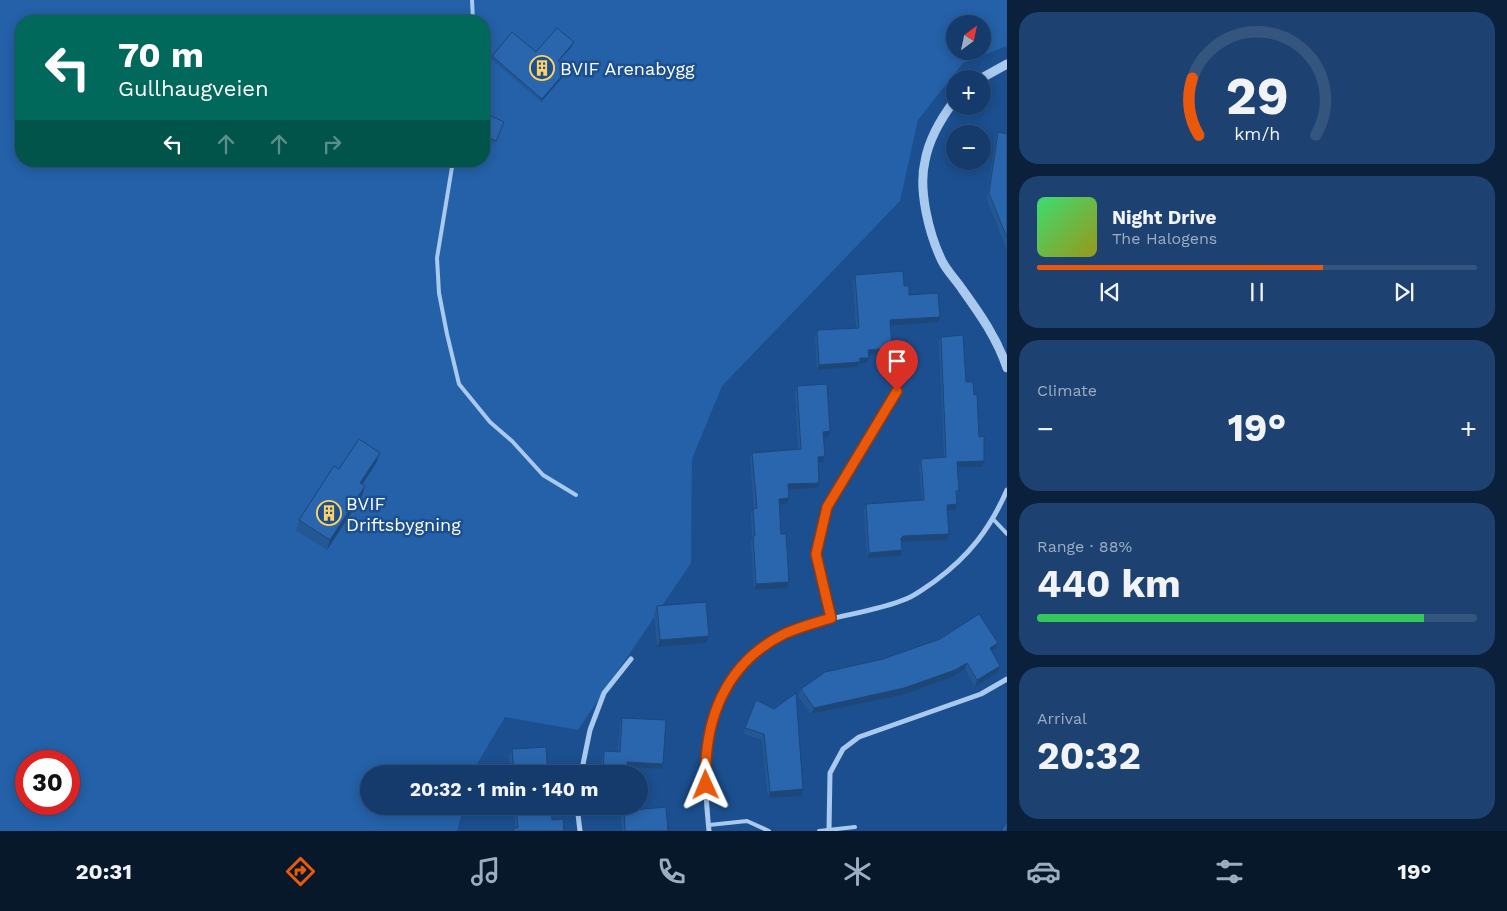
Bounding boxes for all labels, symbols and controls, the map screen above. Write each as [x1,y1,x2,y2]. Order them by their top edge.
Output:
north arrow [946,15,991,60]
map controls [946,15,991,170]
text: 70 m [118,34,204,76]
icon: left [35,35,100,100]
building icon: BVIF Arenabygg [529,55,555,81]
place label: BVIF Arenabygg [560,58,695,79]
text: 29 [1225,66,1289,127]
button: + [946,70,991,115]
text: Gullhaugveien [118,76,269,101]
text: km/h [1234,123,1280,144]
button: − [946,125,991,170]
icon: left [159,130,187,158]
icon: ahead [212,130,240,158]
icon: ahead [265,130,293,158]
icon: right [318,130,346,158]
text: Night Drive [1112,206,1217,229]
text: The Halogens [1112,229,1217,248]
icon: previous [1096,278,1124,306]
icon: pause [1243,278,1271,306]
icon: next [1390,278,1418,306]
pin [876,340,918,391]
icon: arrive [883,347,911,375]
text: Climate [1037,381,1097,400]
text: 19° [1228,406,1286,450]
text: − [1037,412,1054,445]
text: + [1460,412,1477,445]
place label: BVIF Driftsbygning [346,493,461,535]
building icon: BVIF Driftsbygning [316,500,342,526]
text: Range · 88% [1037,537,1132,556]
text: 440 km [1037,562,1181,606]
text: Arrival [1037,709,1087,728]
text: 20:32 [1037,734,1141,778]
speed limit sign: 30 [15,750,80,815]
position arrow [679,758,731,810]
text: 20:32 · 1 min · 140 m [410,778,598,801]
icon: directions [283,854,318,889]
icon: music [468,854,503,889]
icon: phone [654,854,689,889]
icon: climate [840,854,875,889]
icon: car [1026,854,1061,889]
icon: filters [1212,854,1247,889]
text: 20:31 [75,859,132,884]
text: 19° [1398,859,1431,884]

